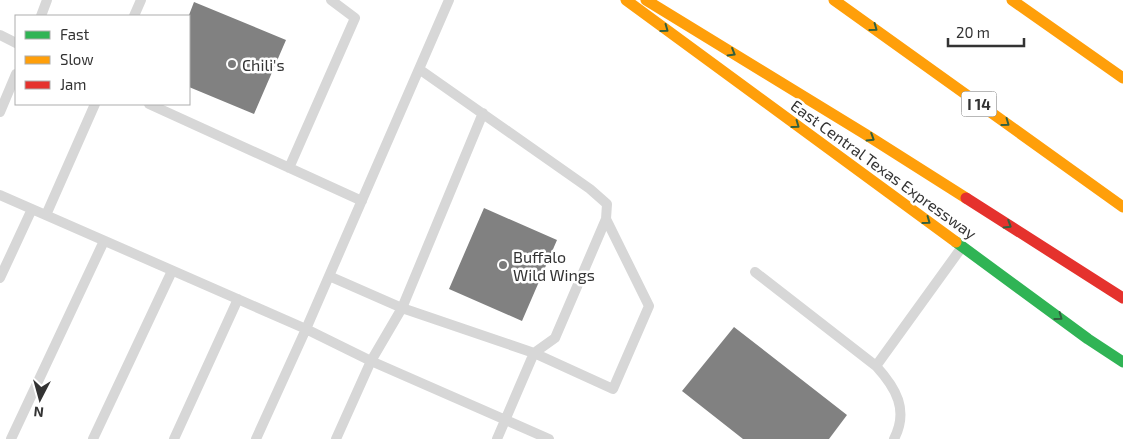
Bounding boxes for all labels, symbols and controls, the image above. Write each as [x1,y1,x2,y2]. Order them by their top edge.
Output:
legend [15,15,190,105]
scale bar [948,15,1024,47]
one-way arrow [659,23,669,32]
one-way arrow [868,23,877,31]
text: 20 m [956,23,990,41]
text: Fast [60,25,90,43]
one-way arrow [727,46,736,56]
text: Slow [60,50,94,68]
place label: Chili's [242,55,285,74]
marker: Chili's [226,58,238,70]
text: Jam [60,75,86,93]
road number: I 14 [962,92,996,116]
street label: East Central Texas Expressway [788,95,981,243]
one-way arrow [1000,117,1010,126]
one-way arrow [790,119,800,128]
one-way arrow [865,131,874,141]
one-way arrow [921,215,931,224]
one-way arrow [1003,218,1012,228]
place label: Buffalo Wild Wings [513,247,595,284]
marker: Buffalo Wild Wings [497,259,509,271]
one-way arrow [1053,311,1062,320]
north arrow [15,374,65,424]
text: N [33,403,45,421]

